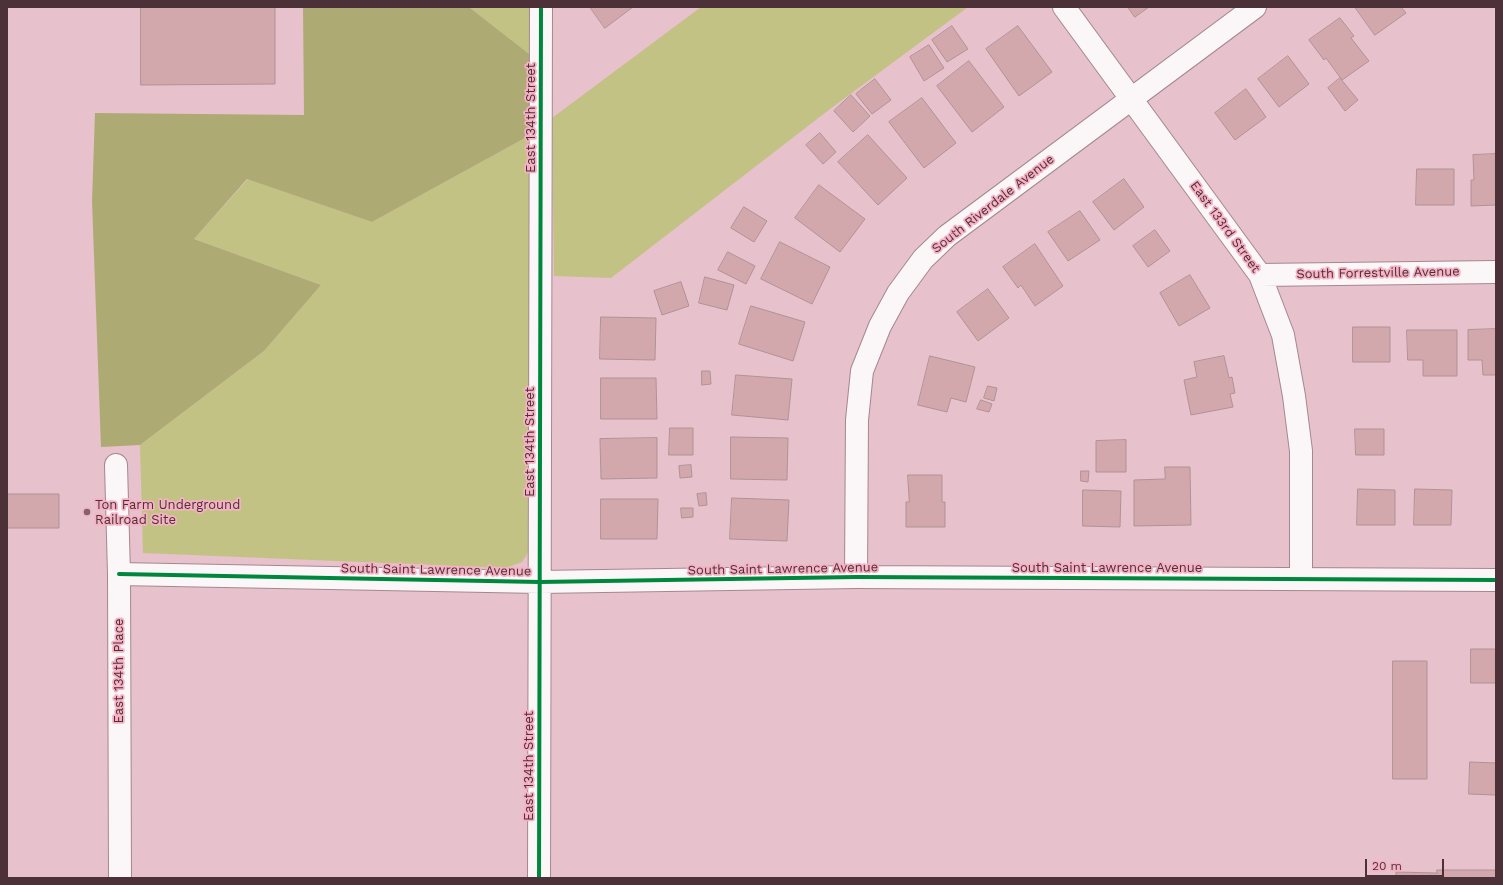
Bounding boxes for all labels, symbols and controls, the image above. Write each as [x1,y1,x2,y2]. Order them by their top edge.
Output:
street label: East 134th Street [523,63,539,173]
street label: South Riverdale Avenue [929,151,1057,257]
street label: East 133rd Street [1187,178,1263,276]
street label: South Forrestville Avenue [1296,264,1460,282]
street label: East 134th Street [522,387,538,497]
place label: Ton Farm Underground Railroad Site [95,497,240,528]
marker: Ton Farm Underground Railroad Site [82,507,92,517]
street label: South Saint Lawrence Avenue [688,560,878,578]
street label: South Saint Lawrence Avenue [1012,560,1202,576]
street label: South Saint Lawrence Avenue [341,561,531,579]
street label: East 134th Place [111,619,127,723]
street label: East 134th Street [521,711,537,821]
scale bar [1367,851,1446,877]
text: 20 m [1372,859,1402,873]

